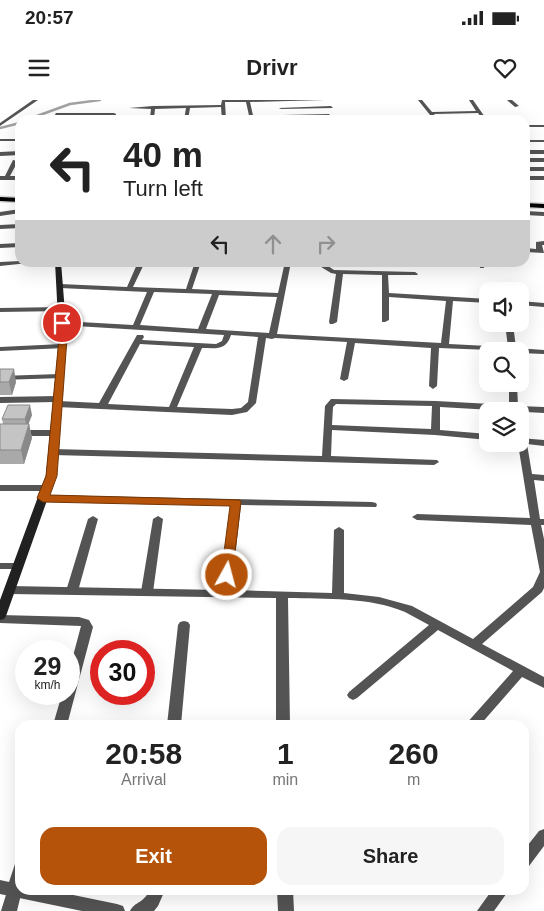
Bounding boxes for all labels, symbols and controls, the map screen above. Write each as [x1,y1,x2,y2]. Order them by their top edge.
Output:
text: 20:57 [25,7,74,28]
icon: menu [25,54,53,82]
icon: heart [491,54,519,82]
text: Drivr [246,55,298,80]
icon: left [40,135,105,200]
text: 40 m [123,135,203,174]
text: Turn left [123,176,203,201]
icon: left [206,230,234,258]
icon: ahead [259,230,287,258]
icon: right [312,230,340,258]
map controls [479,282,529,452]
button: sound [479,282,529,332]
pin [41,302,83,344]
icon: arrive [48,309,76,337]
button: search [479,342,529,392]
button: layers [479,402,529,452]
position arrow [200,548,252,600]
speed limit sign: 30 [90,640,155,705]
text: 29 [34,652,61,680]
text: km/h [34,678,61,692]
text: 20:58 [105,737,182,770]
text: 1 [277,737,294,770]
text: 260 [389,737,439,770]
text: Arrival [121,771,166,788]
text: min [272,771,298,788]
text: m [407,771,420,788]
button: Exit [40,827,267,885]
button: Share [277,827,504,885]

